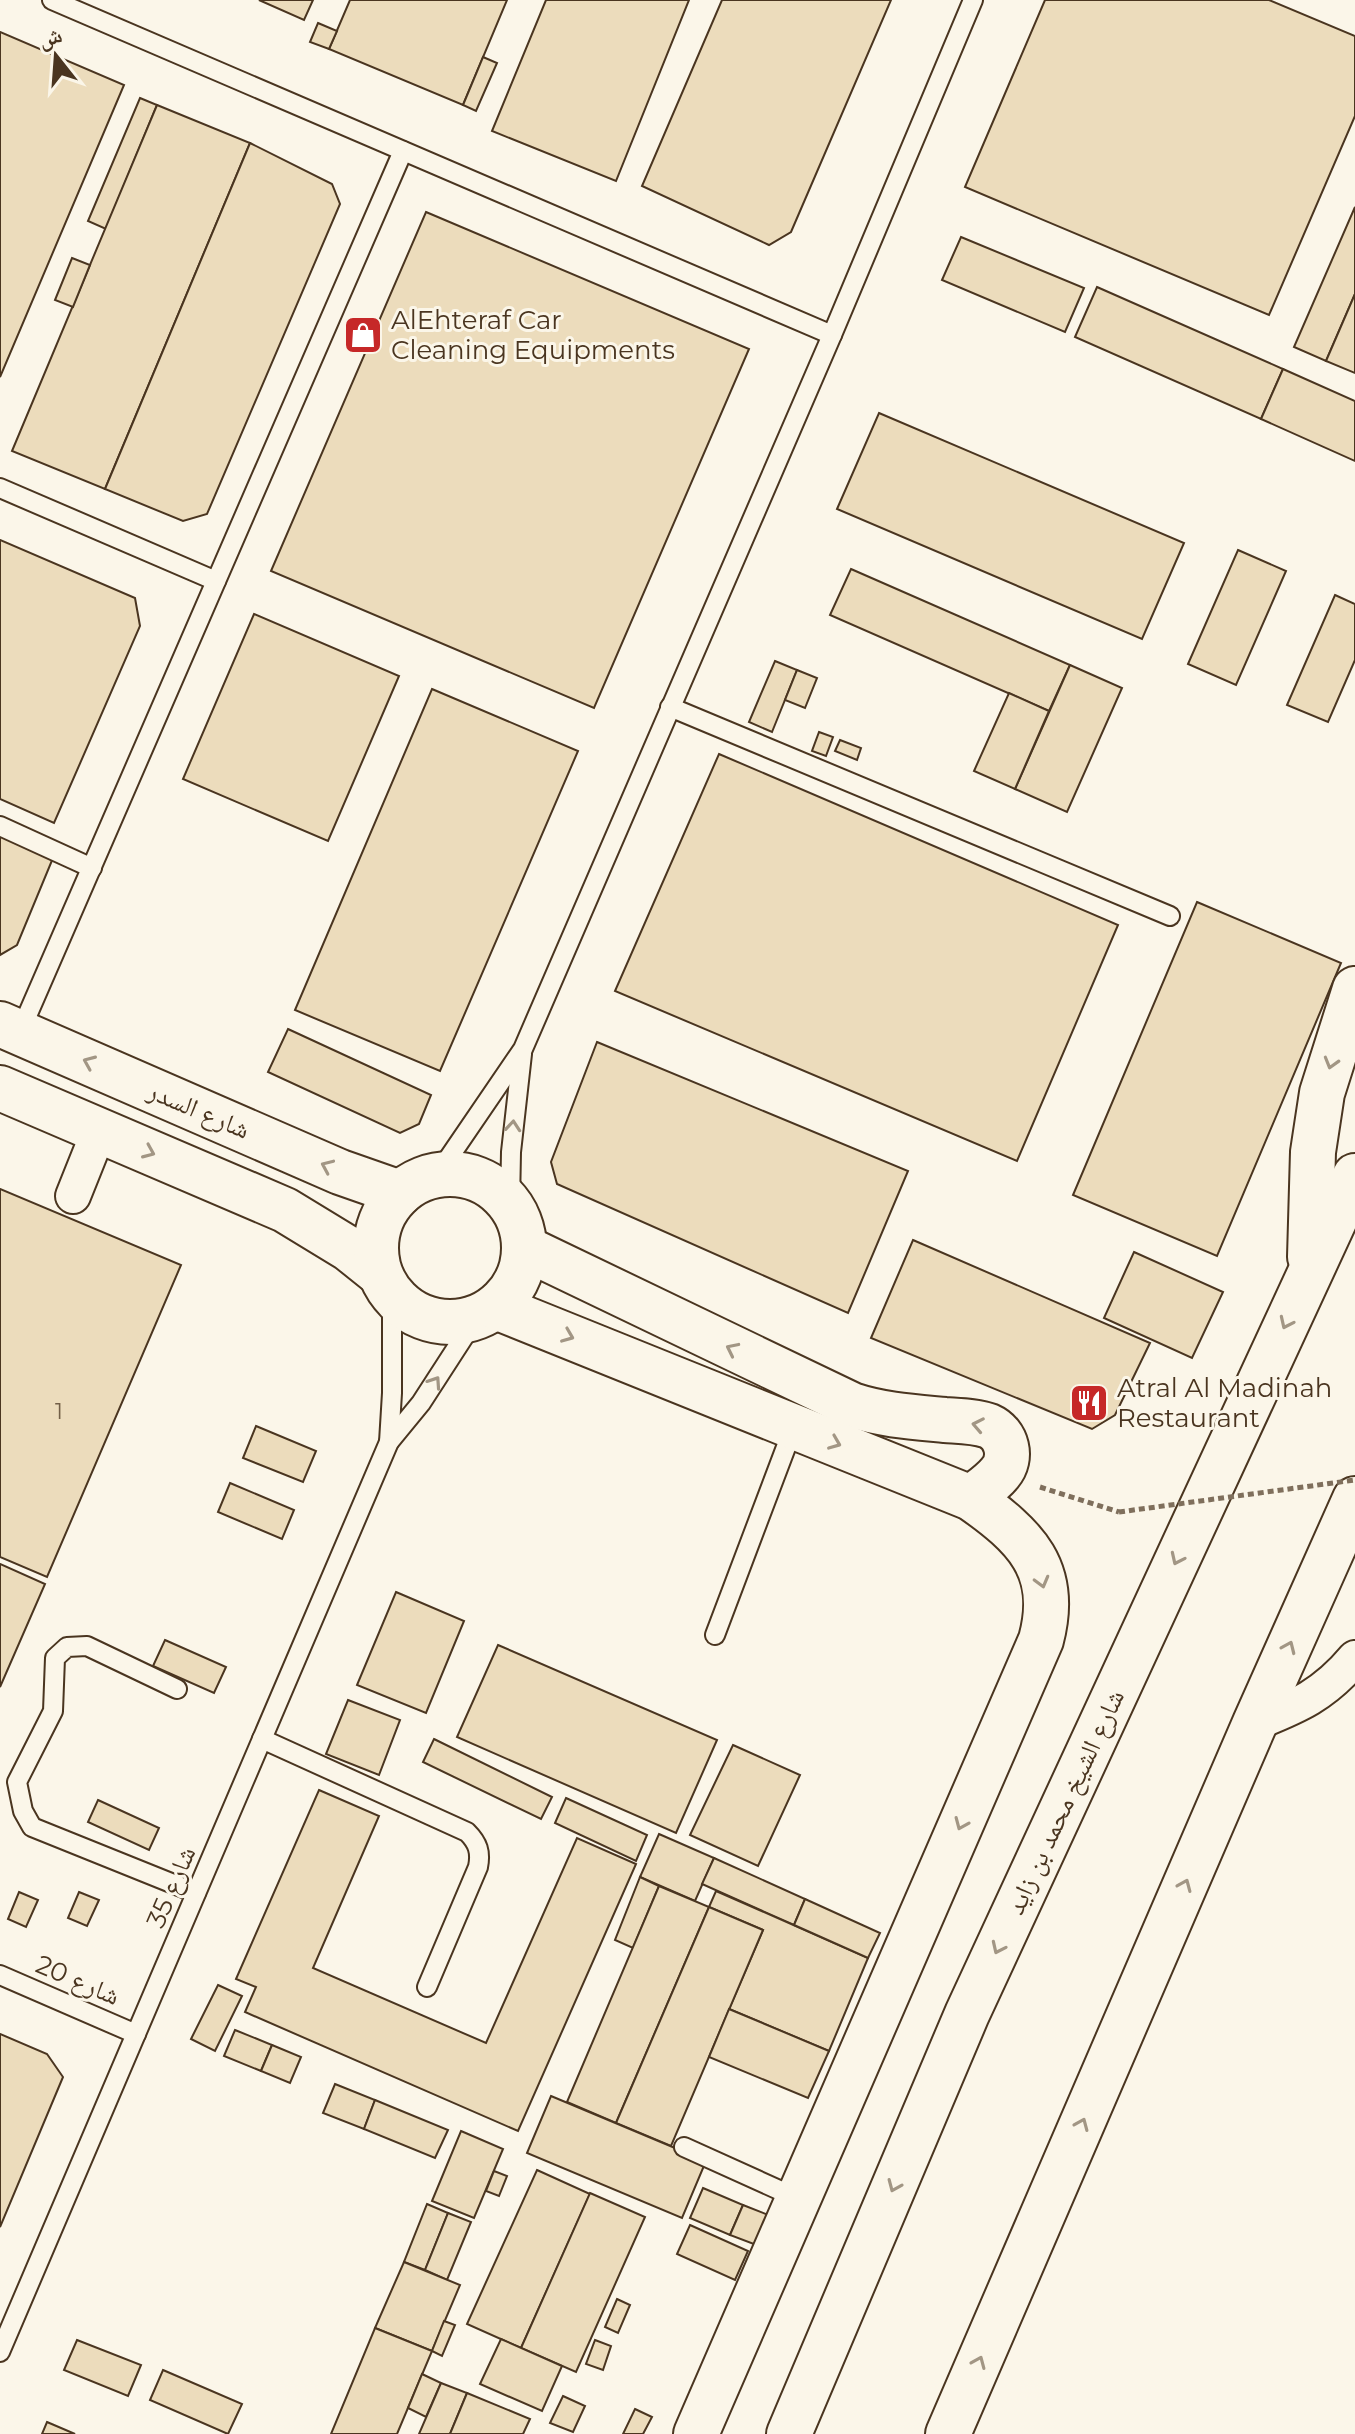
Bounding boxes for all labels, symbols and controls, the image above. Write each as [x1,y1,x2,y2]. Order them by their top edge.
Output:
north arrow [16,16,96,96]
text: ش [35,21,65,54]
place label: AlEhteraf Car Cleaning Equipments [391,304,675,366]
shop icon: AlEhteraf Car Cleaning Equipments [342,314,384,356]
one-way arrow [83,1056,97,1072]
one-way arrow [1323,1056,1340,1070]
street label: شارع السدر [142,1074,255,1146]
one-way arrow [505,1119,522,1132]
one-way arrow [140,1143,155,1159]
one-way arrow [321,1160,335,1176]
one-way arrow [1280,1314,1296,1329]
one-way arrow [560,1327,574,1343]
one-way arrow [726,1343,741,1359]
place label: Atral Al Madinah Restaurant [1117,1372,1332,1434]
one-way arrow [426,1376,441,1390]
restaurant icon: Atral Al Madinah Restaurant [1068,1382,1110,1424]
house number: 1 [55,1398,63,1425]
one-way arrow [971,1417,984,1434]
one-way arrow [828,1433,842,1450]
one-way arrow [1171,1551,1187,1565]
one-way arrow [1033,1574,1050,1588]
one-way arrow [1279,1640,1295,1655]
street label: شارع الشيخ محمد بن زايد [999,1685,1132,1920]
one-way arrow [955,1816,971,1830]
street label: شارع 35 [140,1841,202,1933]
one-way arrow [1175,1879,1191,1893]
one-way arrow [992,1939,1008,1954]
street label: شارع 20 [31,1948,125,2012]
one-way arrow [1072,2118,1088,2132]
one-way arrow [888,2178,904,2192]
one-way arrow [969,2356,985,2371]

